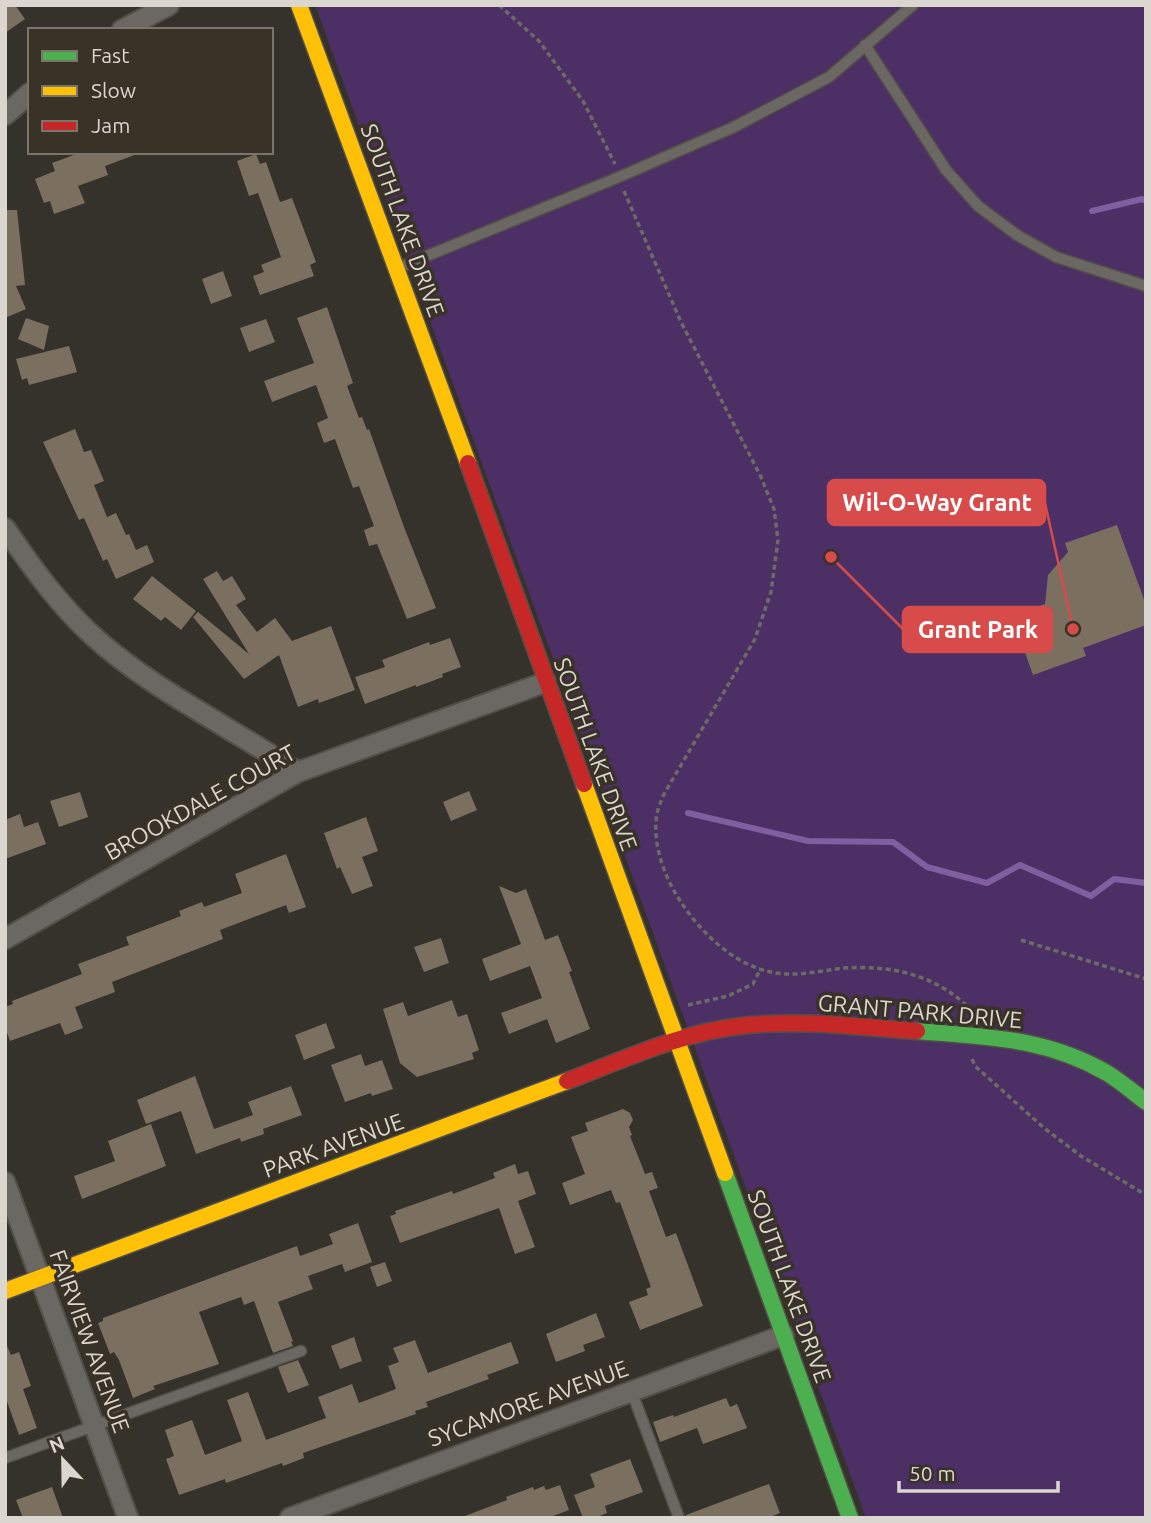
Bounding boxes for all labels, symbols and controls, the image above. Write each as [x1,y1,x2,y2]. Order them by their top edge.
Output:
legend [28,28,273,154]
text: Fast [91,43,129,67]
text: Slow [91,78,136,102]
text: Jam [91,113,130,137]
street label: SOUTH LAKE DRIVE [357,120,449,320]
callout: Wil-O-Way Grant [828,480,1045,525]
text: Wil-O-Way Grant [842,489,1032,516]
callout: Grant Park [903,607,1052,652]
text: Grant Park [918,616,1039,643]
street label: SOUTH LAKE DRIVE [550,654,642,854]
street label: BROOKDALE COURT [100,739,300,865]
street label: GRANT PARK DRIVE [817,990,1023,1032]
street label: PARK AVENUE [259,1108,407,1182]
street label: SOUTH LAKE DRIVE [744,1186,836,1386]
street label: FAIRVIEW AVENUE [45,1246,135,1436]
street label: SYCAMORE AVENUE [425,1355,631,1451]
north arrow [28,1425,98,1495]
text: N [46,1431,67,1457]
scale bar [899,1450,1058,1494]
text: 50 m [909,1461,956,1485]

